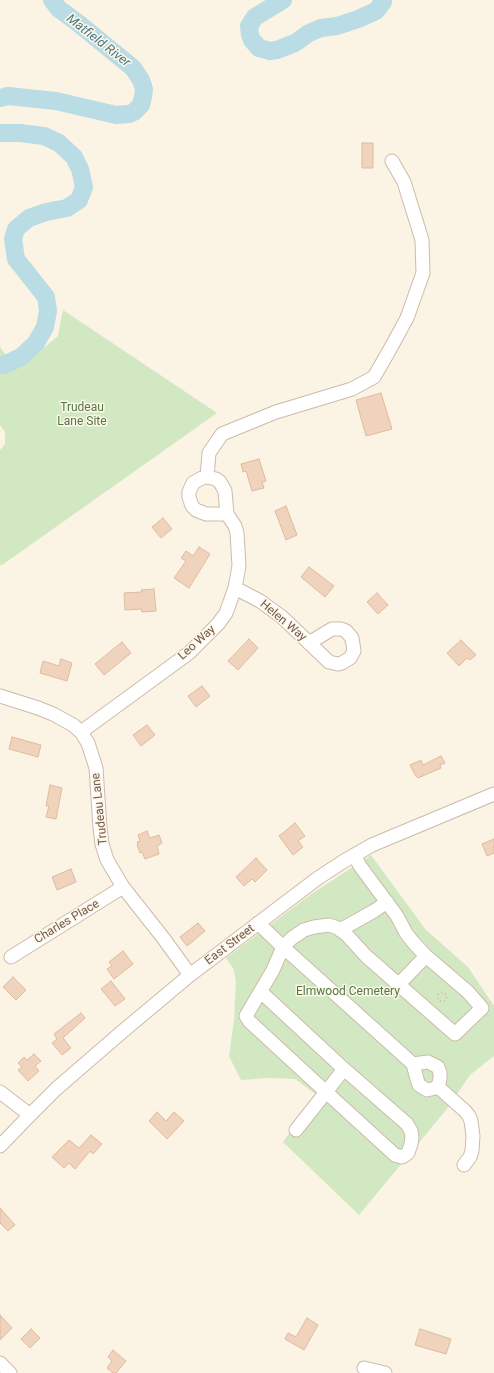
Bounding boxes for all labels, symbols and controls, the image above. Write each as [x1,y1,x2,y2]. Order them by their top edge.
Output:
water label: Matfield River [63,11,133,71]
park label: Trudeau Lane Site [57,401,107,429]
street label: Helen Way [257,597,309,645]
street label: Leo Way [175,623,219,663]
street label: Trudeau Lane [89,772,111,846]
street label: Charles Place [32,897,102,947]
street label: East Street [202,922,258,968]
park label: Elmwood Cemetery [296,985,400,999]

